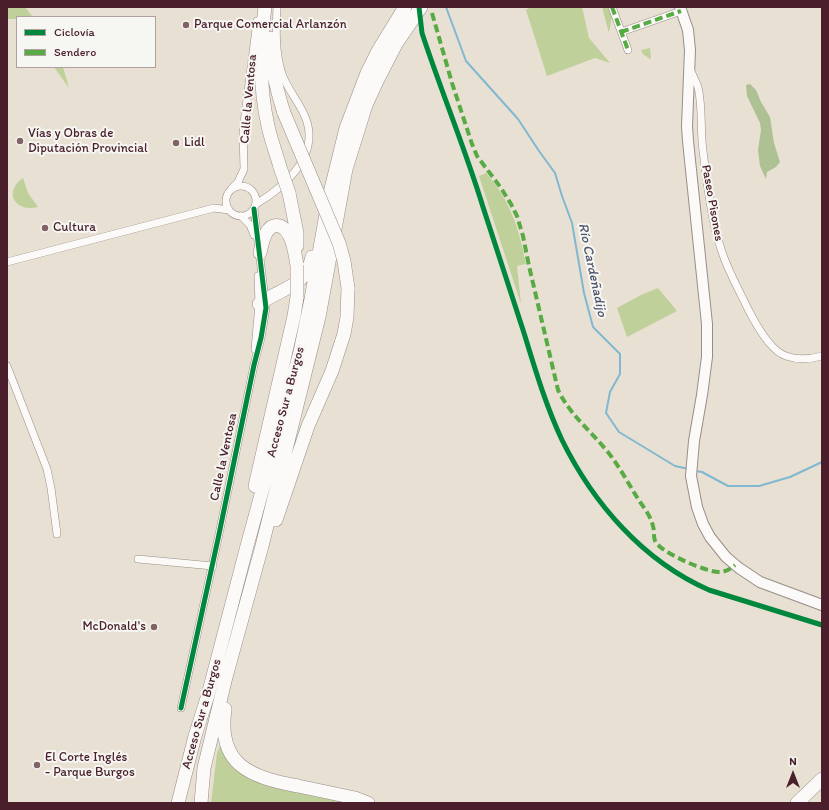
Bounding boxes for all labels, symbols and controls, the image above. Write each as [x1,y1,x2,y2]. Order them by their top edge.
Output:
legend [16,16,156,68]
place label: Parque Comercial Arlanzón [194,17,347,33]
marker: Parque Comercial Arlanzón [181,20,191,30]
text: Ciclovía [54,25,95,39]
text: Sendero [54,45,96,59]
street label: Calle la Ventosa [237,54,261,144]
place label: Vías y Obras de Diputación Provincial [28,126,148,157]
place label: Lidl [184,135,205,151]
marker: Vías y Obras de Diputación Provincial [15,136,25,146]
marker: Lidl [171,138,181,148]
street label: Paseo Pisones [698,164,726,242]
place label: Cultura [53,220,96,236]
water label: Río Cardeñadijo [574,222,610,318]
marker: Cultura [40,223,50,233]
street label: Acceso Sur a Burgos [264,345,308,459]
street label: Calle la Ventosa [207,412,241,502]
place label: McDonald's [82,619,146,635]
marker: McDonald's [149,622,159,632]
street label: Acceso Sur a Burgos [179,657,225,771]
place label: El Corte Inglés - Parque Burgos [45,750,135,781]
north arrow [773,754,813,794]
text: N [789,755,797,768]
marker: El Corte Inglés - Parque Burgos [32,760,42,770]

